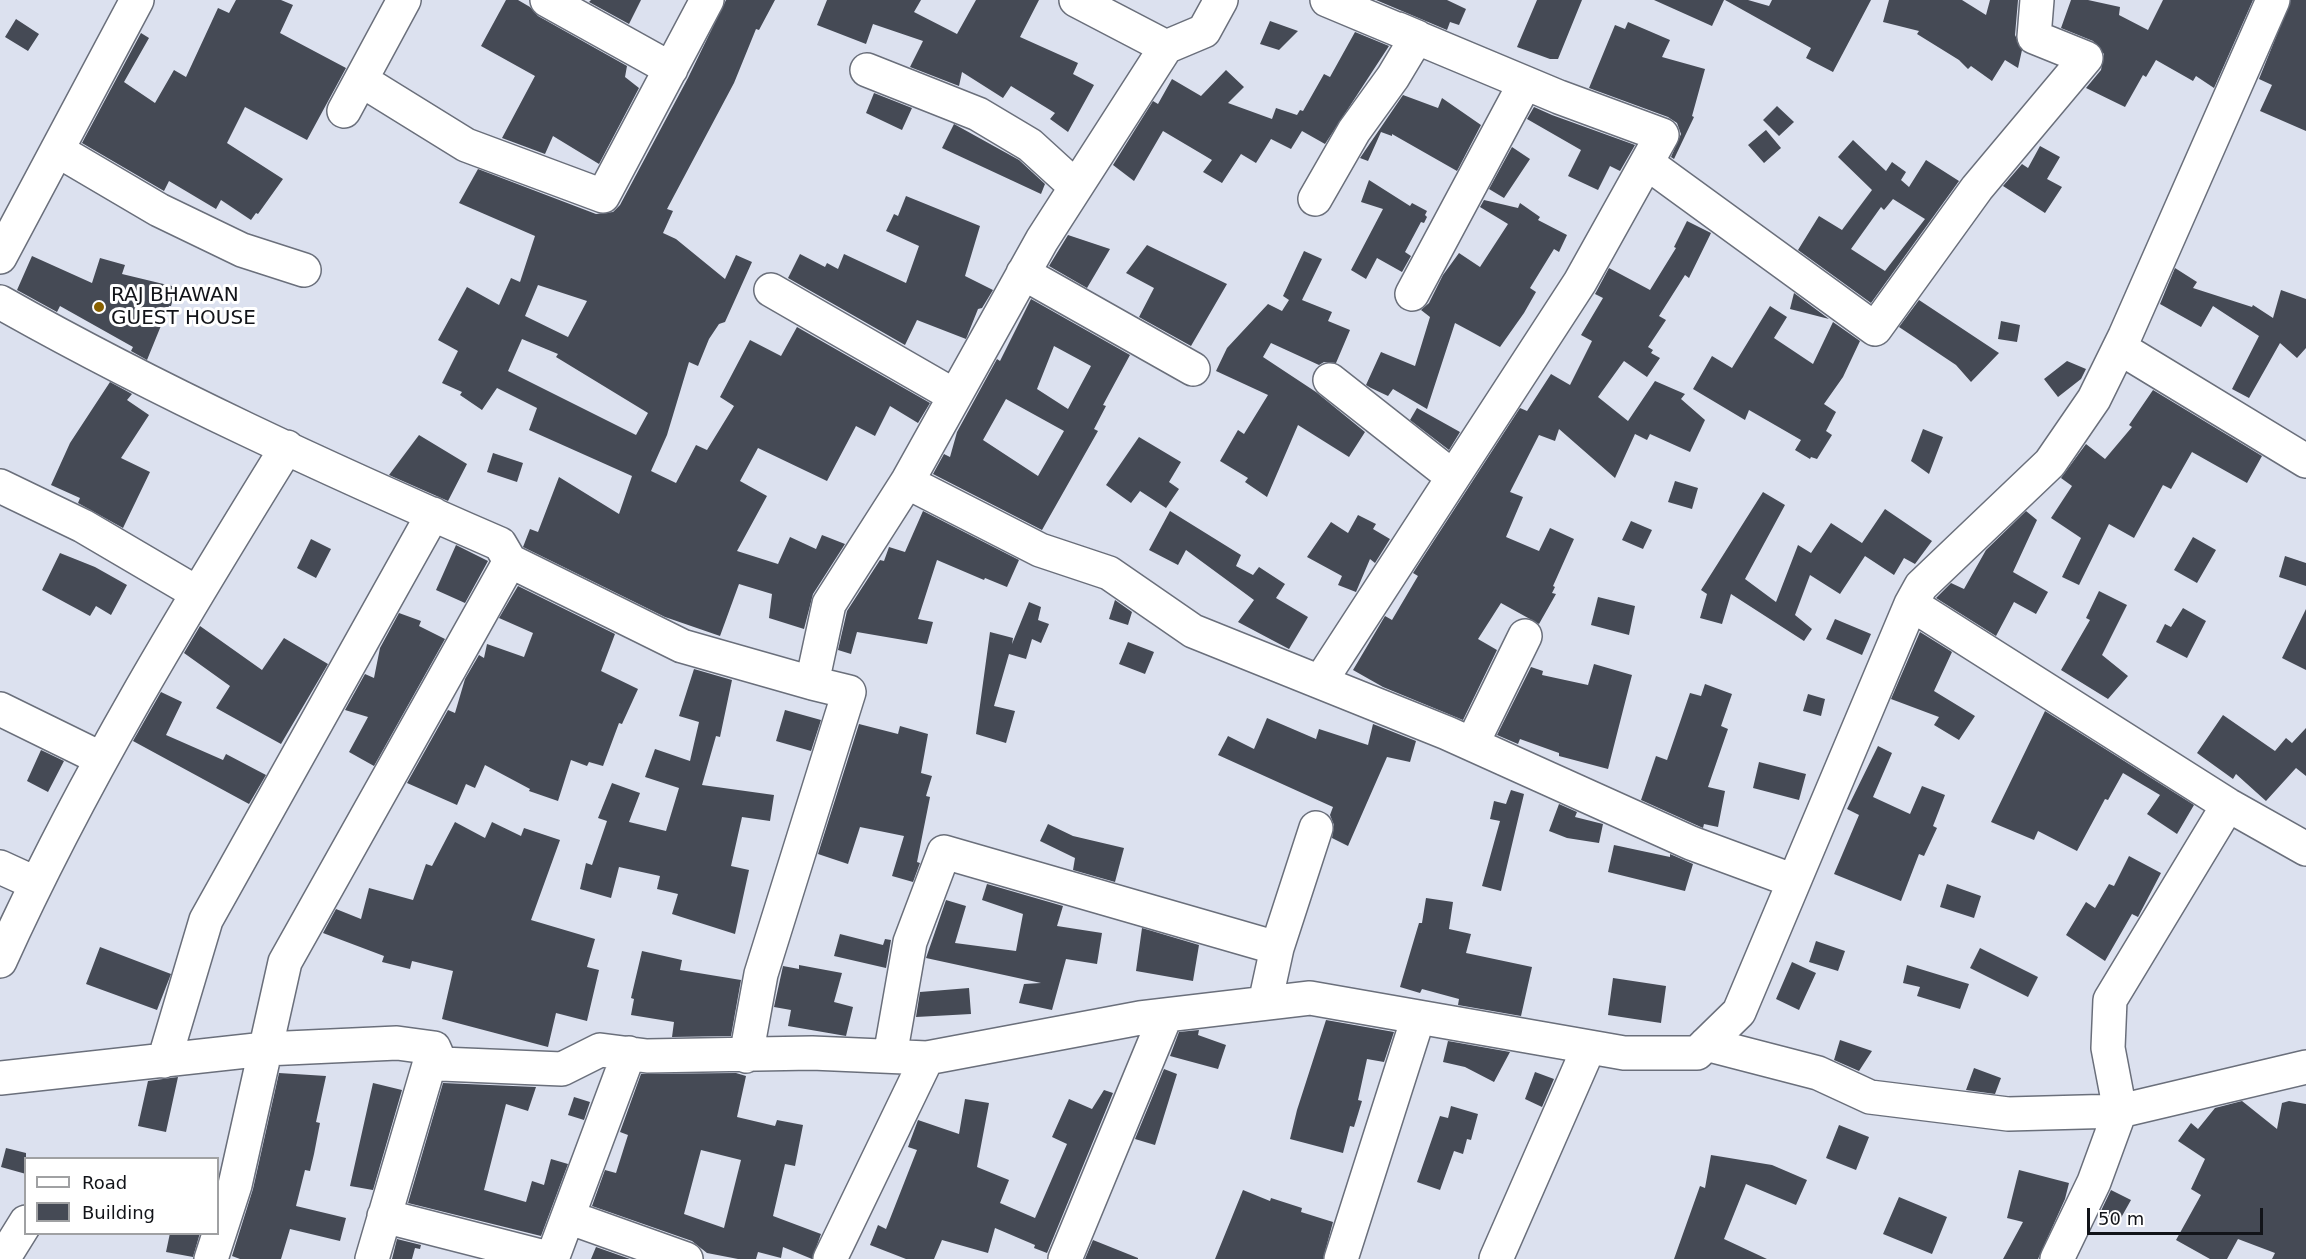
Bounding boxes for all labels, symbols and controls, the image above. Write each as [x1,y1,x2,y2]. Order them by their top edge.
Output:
place label: RAJ BHAWAN GUEST HOUSE [111,284,256,331]
marker: RAJ BHAWAN GUEST HOUSE [92,300,106,314]
legend [24,1157,219,1235]
text: Road [82,1172,127,1193]
scale bar [2090,1196,2266,1234]
text: Building [82,1202,155,1223]
text: 50 m [2098,1208,2144,1229]

